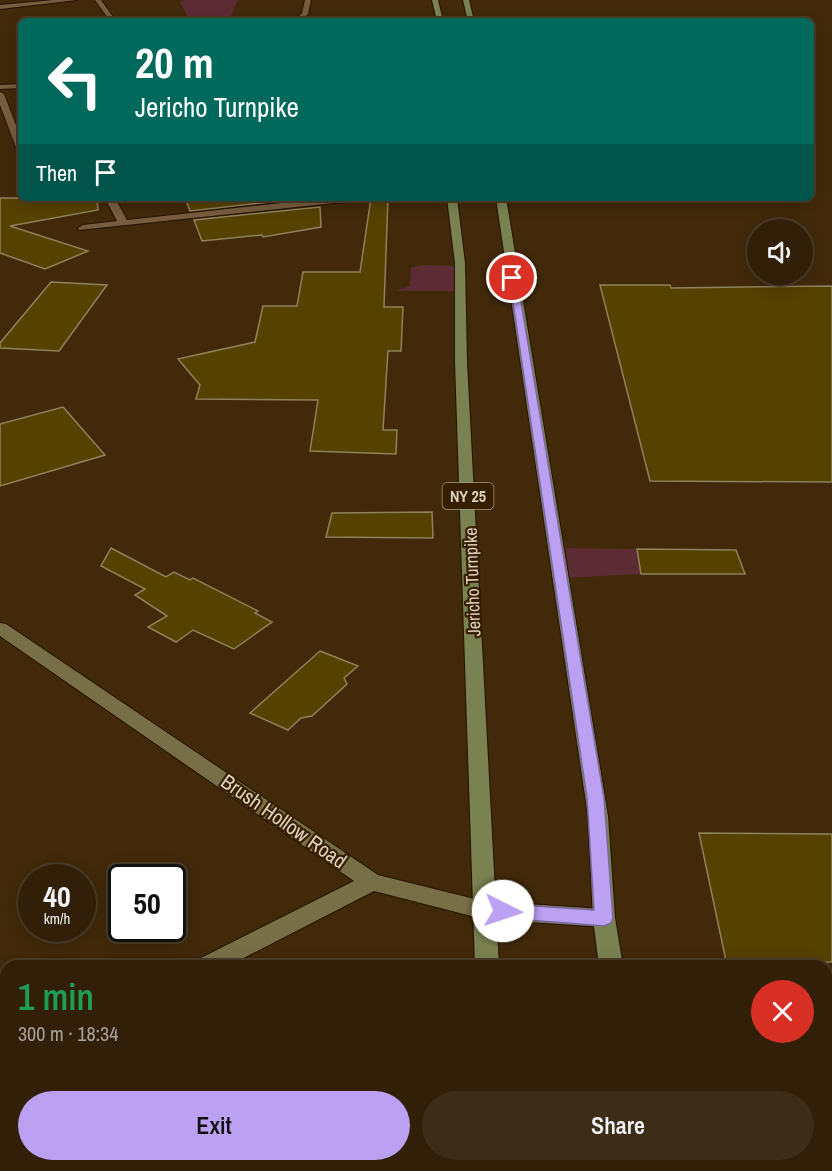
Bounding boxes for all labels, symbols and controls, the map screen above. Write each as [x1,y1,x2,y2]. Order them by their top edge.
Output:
text: 20 m [135,35,214,91]
icon: left [36,42,114,120]
text: Jericho Turnpike [135,89,299,125]
icon: arrive [89,156,122,189]
text: Then [36,158,77,188]
map controls [747,219,813,285]
button: sound [747,219,813,285]
pin [486,252,537,303]
icon: arrive [495,261,528,294]
road number: NY 25 [442,483,494,509]
street label: Jericho Turnpike [458,527,486,637]
street label: Brush Hollow Road [215,767,353,875]
speed limit sign: 50 [108,864,186,942]
text: 40 [43,876,71,916]
position arrow [471,879,535,943]
text: km/h [44,908,70,929]
text: 1 min [18,973,94,1021]
button: close [751,980,814,1043]
text: 300 m · 18:34 [18,1020,118,1047]
button: Exit [18,1091,410,1160]
button: Share [422,1091,814,1160]

